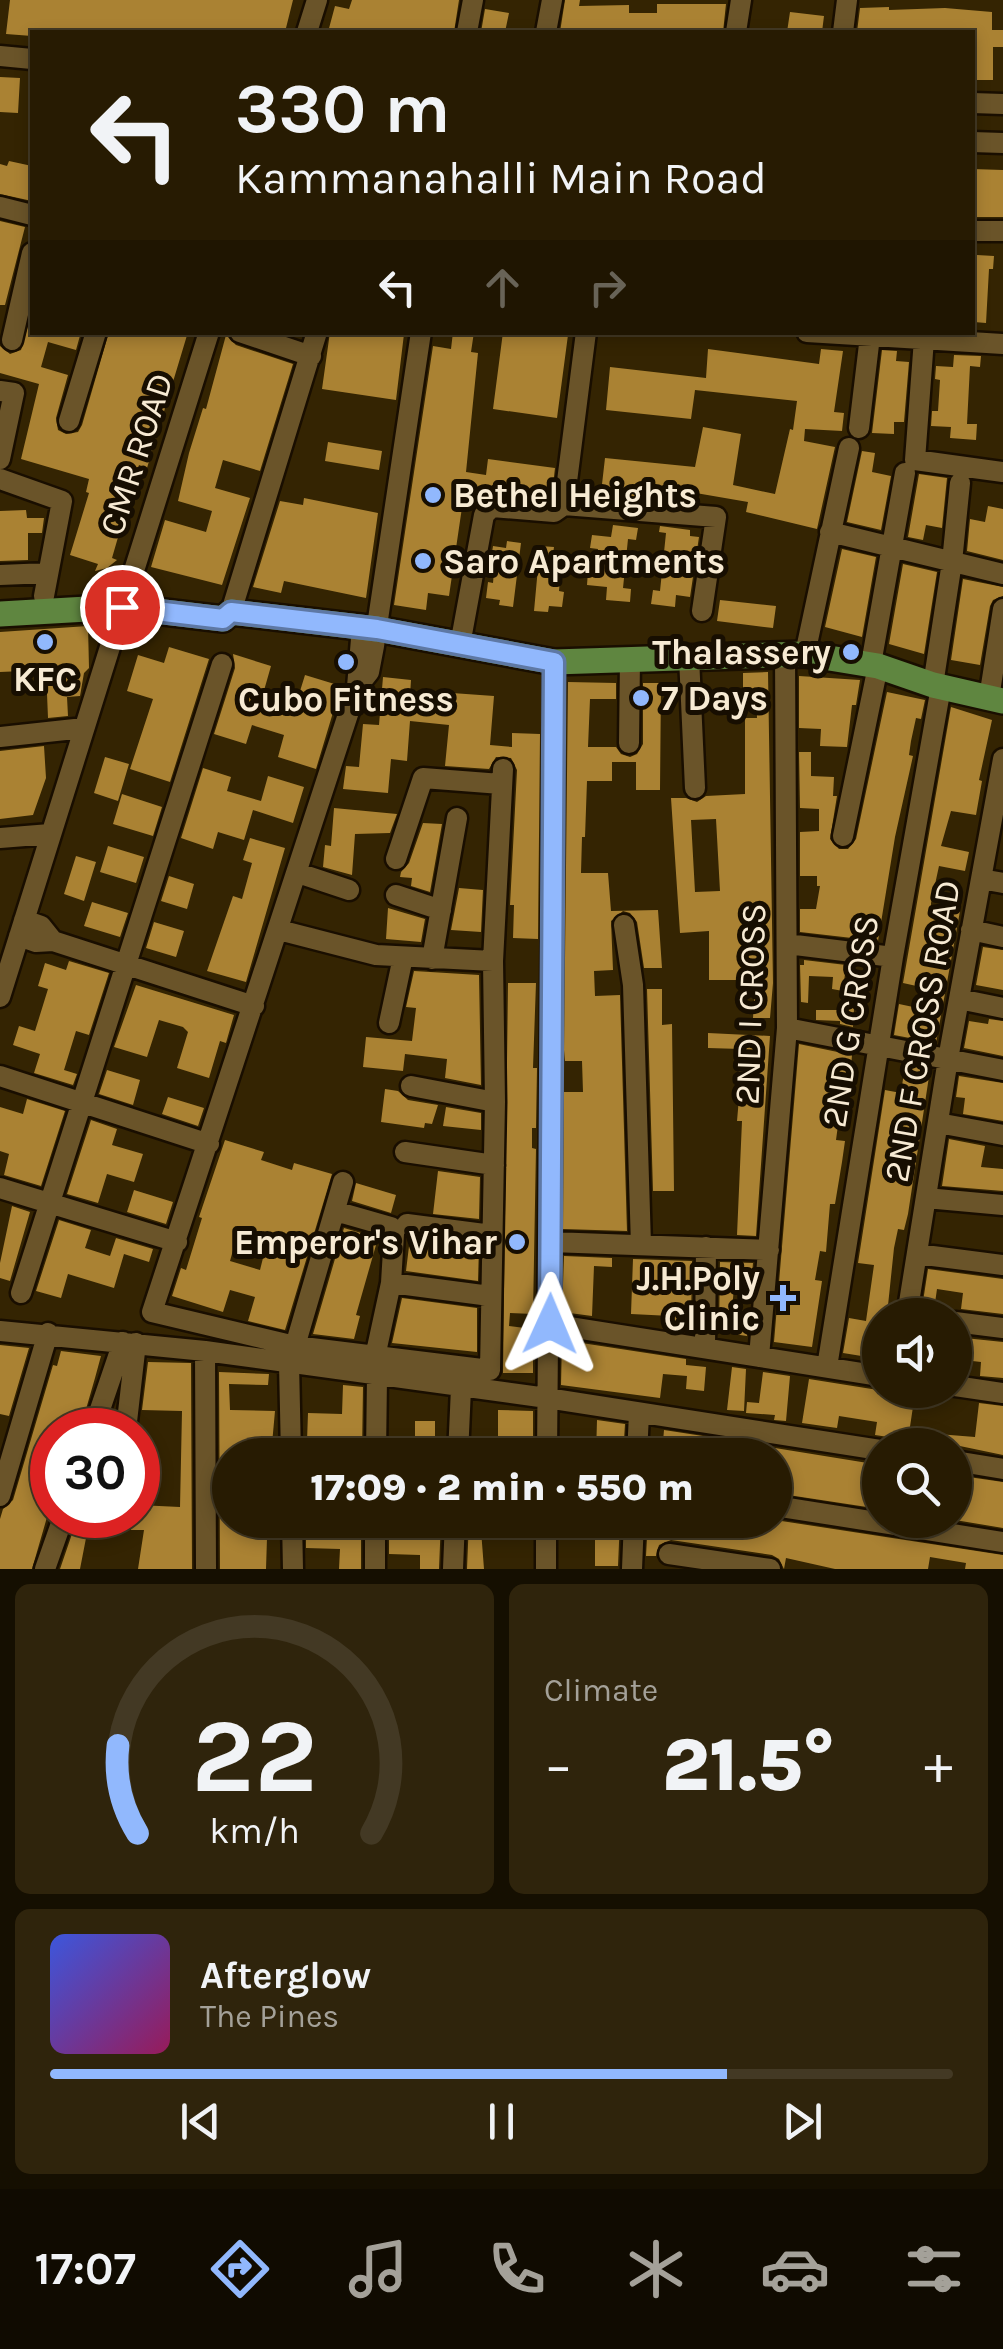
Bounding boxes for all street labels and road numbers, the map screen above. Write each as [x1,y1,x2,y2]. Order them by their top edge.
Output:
street label: CMR ROAD [91,368,182,540]
street label: 2ND F CROSS ROAD [876,877,969,1185]
street label: 2ND I CROSS [726,903,775,1105]
street label: 2ND G CROSS [813,912,888,1130]

